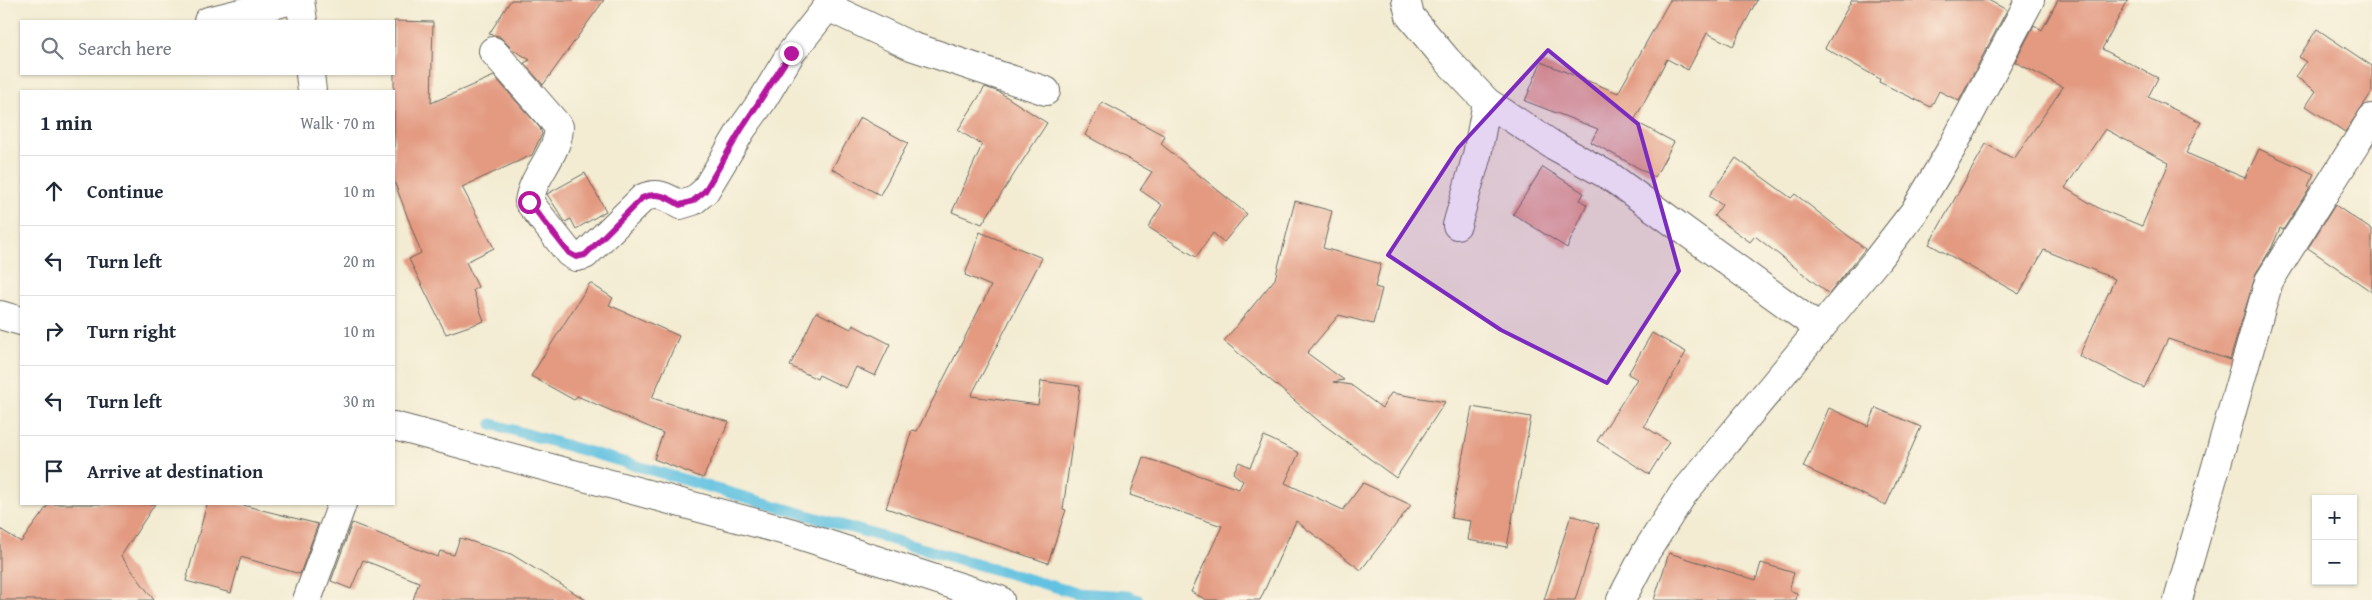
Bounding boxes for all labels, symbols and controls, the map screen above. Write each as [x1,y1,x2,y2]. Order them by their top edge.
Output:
search box [20,20,395,75]
icon: search [38,34,66,62]
text: Search here [78,34,172,62]
route end [780,42,803,65]
text: 1 min [40,107,92,138]
text: Walk · 70 m [300,111,375,135]
icon: ahead [40,177,68,205]
text: Continue [87,177,164,205]
text: 10 m [343,179,375,203]
route start [518,191,541,214]
icon: left [40,247,68,275]
text: Turn left [87,247,162,275]
text: 20 m [343,249,375,273]
icon: right [40,317,68,345]
text: Turn right [87,317,176,345]
text: 10 m [343,319,375,343]
icon: left [40,387,68,415]
text: Turn left [87,387,162,415]
text: 30 m [343,389,375,413]
icon: arrive [40,457,68,485]
text: Arrive at destination [87,457,263,485]
map controls [2312,495,2357,585]
button: + [2312,495,2357,540]
button: − [2312,540,2357,585]

